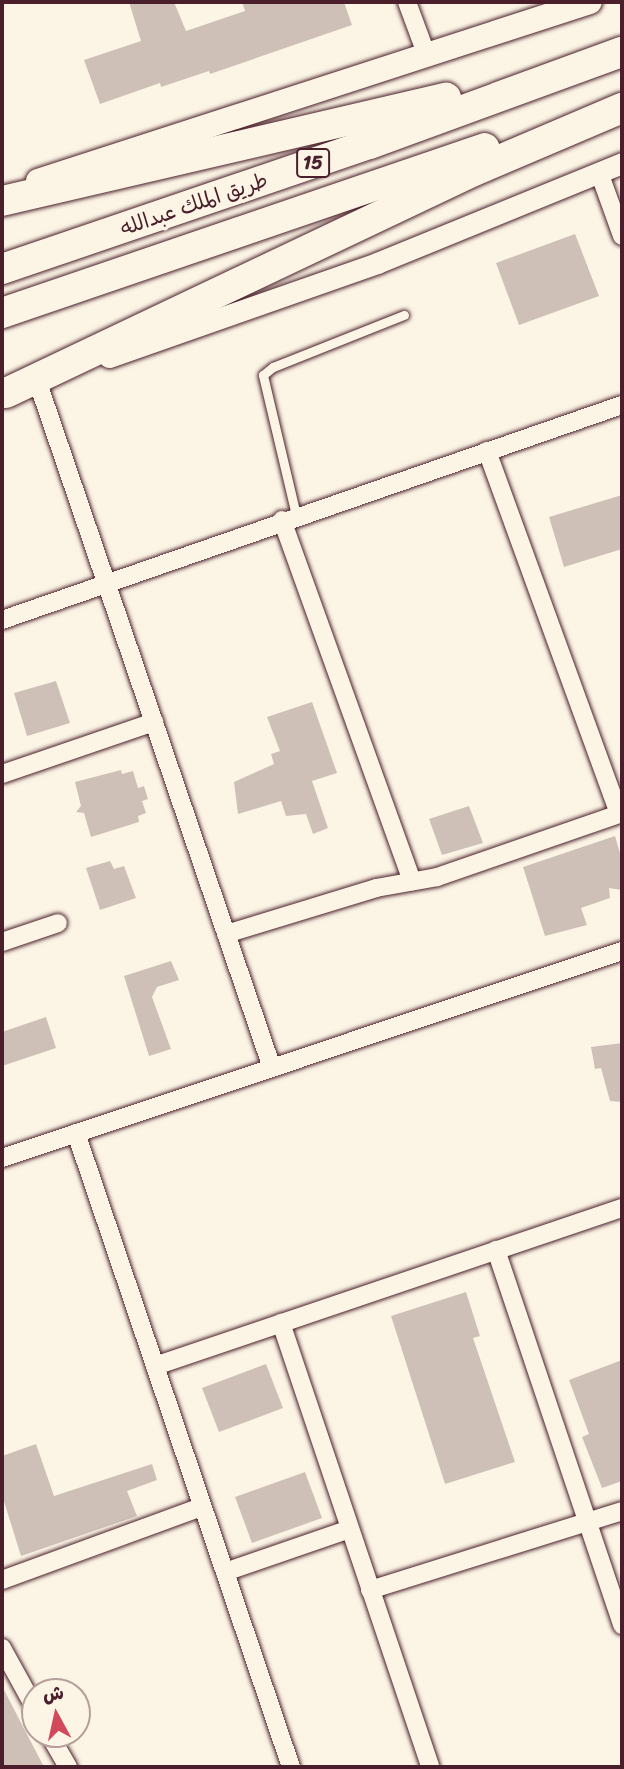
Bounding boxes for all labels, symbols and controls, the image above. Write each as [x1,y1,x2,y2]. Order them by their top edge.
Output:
road number: 15 [296,148,330,178]
street label: طريق الملك عبدالله [117,167,271,241]
text: ش [41,1676,66,1711]
north arrow [21,1678,91,1748]

